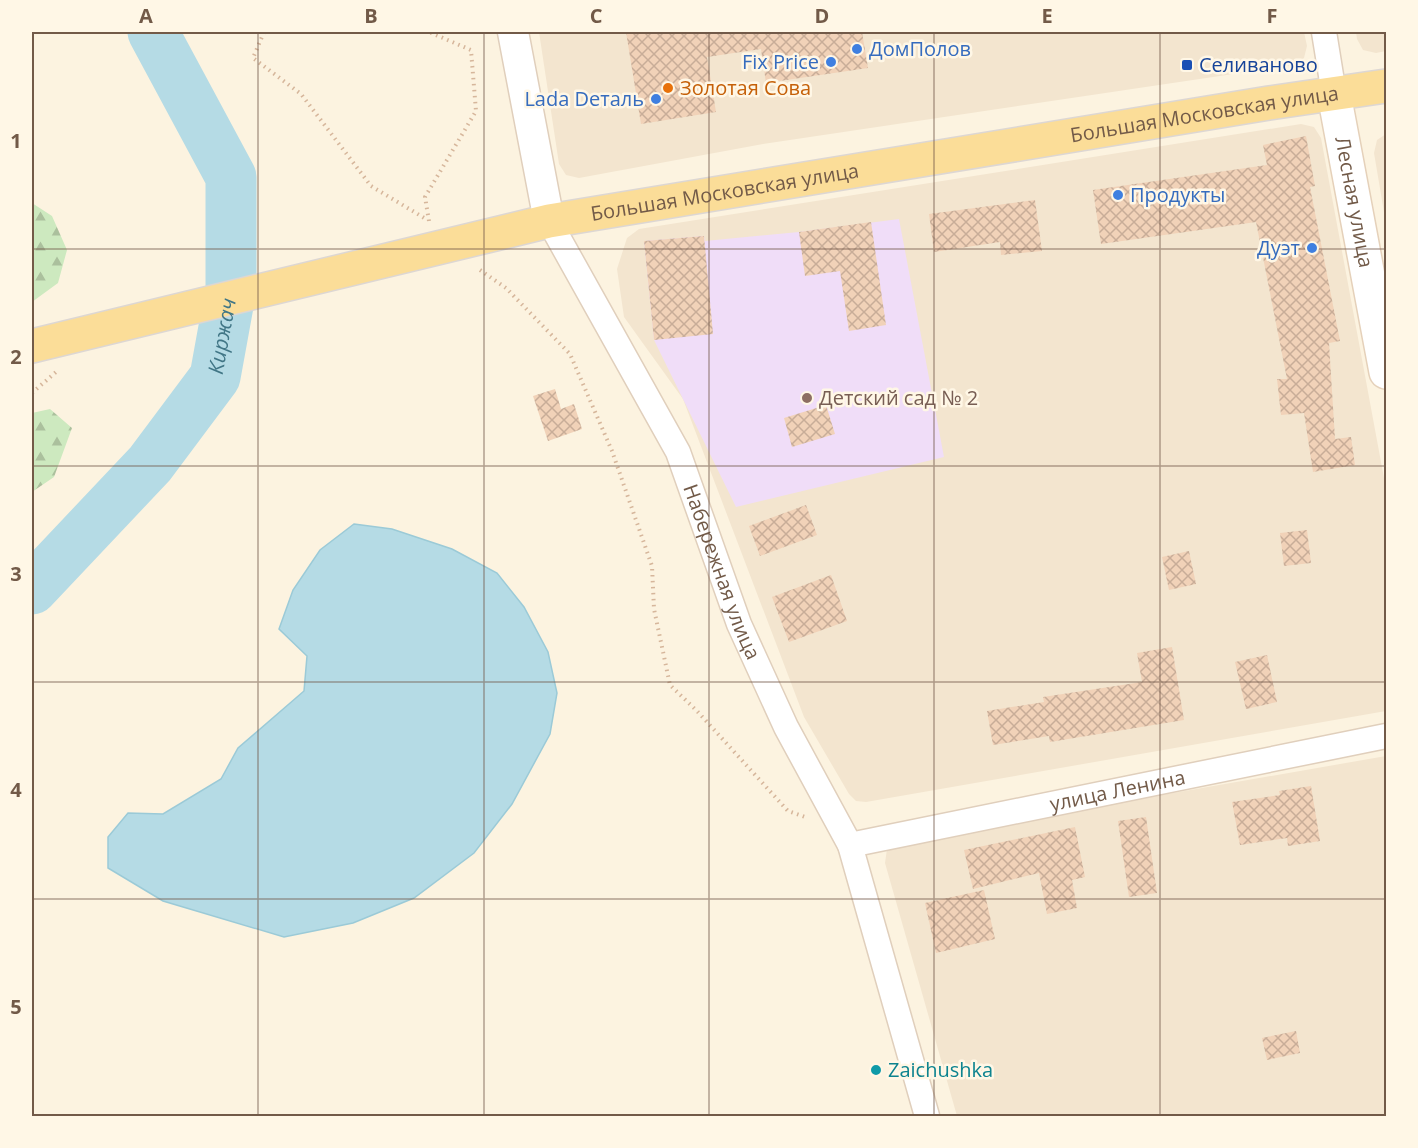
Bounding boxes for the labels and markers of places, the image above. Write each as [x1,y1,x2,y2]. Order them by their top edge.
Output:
place label: ДомПолов [869,35,971,62]
marker: ДомПолов [850,42,864,56]
place label: Fix Price [742,48,819,75]
place label: Селиваново [1199,51,1318,78]
marker: Fix Price [824,55,838,69]
marker: Селиваново [1180,58,1194,72]
place label: Золотая Сова [680,74,811,101]
marker: Золотая Сова [661,81,675,95]
place label: Lada Dеталь [524,85,644,112]
marker: Lada Dеталь [649,92,663,106]
place label: Продукты [1130,181,1225,208]
marker: Продукты [1111,188,1125,202]
place label: Дуэт [1257,234,1300,261]
marker: Дуэт [1305,241,1319,255]
place label: Детский сад № 2 [819,384,978,411]
marker: Детский сад № 2 [800,391,814,405]
place label: Zaichushka [888,1056,993,1083]
marker: Zaichushka [869,1063,883,1077]

